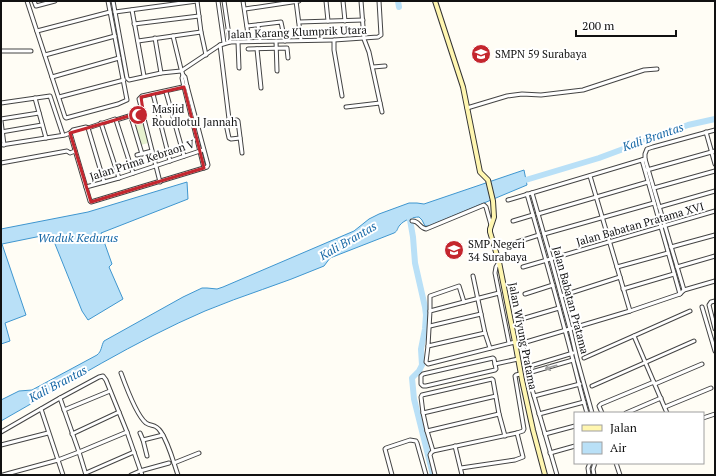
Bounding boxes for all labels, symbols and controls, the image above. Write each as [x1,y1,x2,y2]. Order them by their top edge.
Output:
scale bar [576,12,676,38]
text: 200 m [582,18,615,33]
street label: Jalan Karang Klumprik Utara [227,23,368,41]
school or university icon: SMPN 59 Surabaya [470,43,492,65]
place label: SMPN 59 Surabaya [495,47,587,61]
place label: Masjid Roudlotul Jannah [152,102,238,129]
mosque icon: Masjid Roudlotul Jannah [127,104,149,126]
water label: Kali Brantas [619,119,685,154]
street label: Jalan Prima Kebraon V [88,136,197,184]
street label: Jalan Babatan Pratama XVI [574,199,706,249]
water label: Kali Brantas [316,218,379,264]
water label: Waduk Kedurus [38,230,118,245]
place label: SMP Negeri 34 Surabaya [468,237,527,264]
school or university icon: SMP Negeri 34 Surabaya [443,239,465,261]
street label: Jalan Babatan Pratama [550,245,592,356]
street label: Jalan Wiyung Pratama [506,281,540,391]
water label: Kali Brantas [25,362,89,406]
one-way arrow [544,364,557,371]
legend [574,412,704,464]
text: Jalan [610,420,637,435]
text: Air [610,440,627,455]

